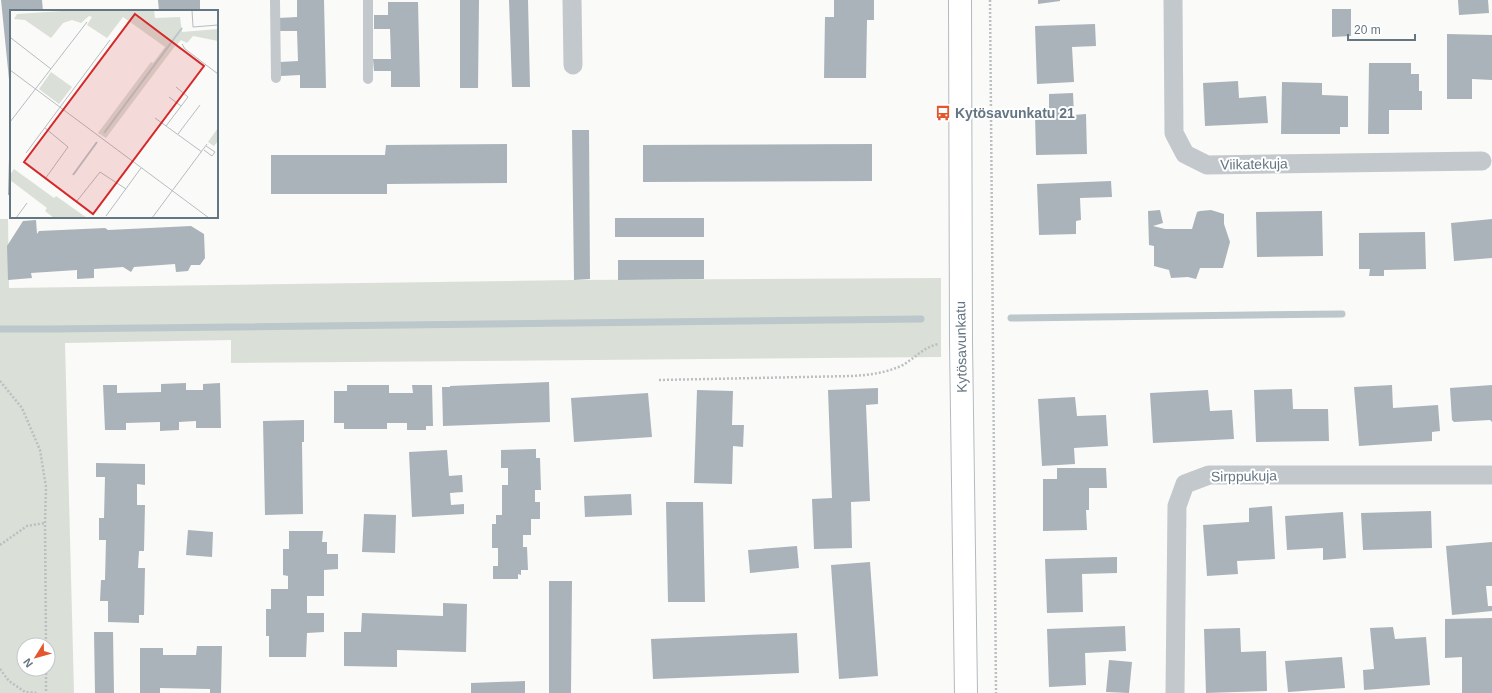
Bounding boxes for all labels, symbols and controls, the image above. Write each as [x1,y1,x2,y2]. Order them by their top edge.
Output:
inset map [10,10,218,218]
scale bar [1348,16,1415,42]
text: 20 m [1354,23,1381,37]
bus stop icon: Kytösavunkatu 21 [934,104,952,122]
place label: Kytösavunkatu 21 [955,105,1075,121]
street label: Viikatekuja [1220,155,1288,173]
street label: Kytösavunkatu [952,301,970,393]
street label: Sirppukuja [1211,467,1277,485]
north arrow [16,637,56,677]
text: N [21,656,35,670]

